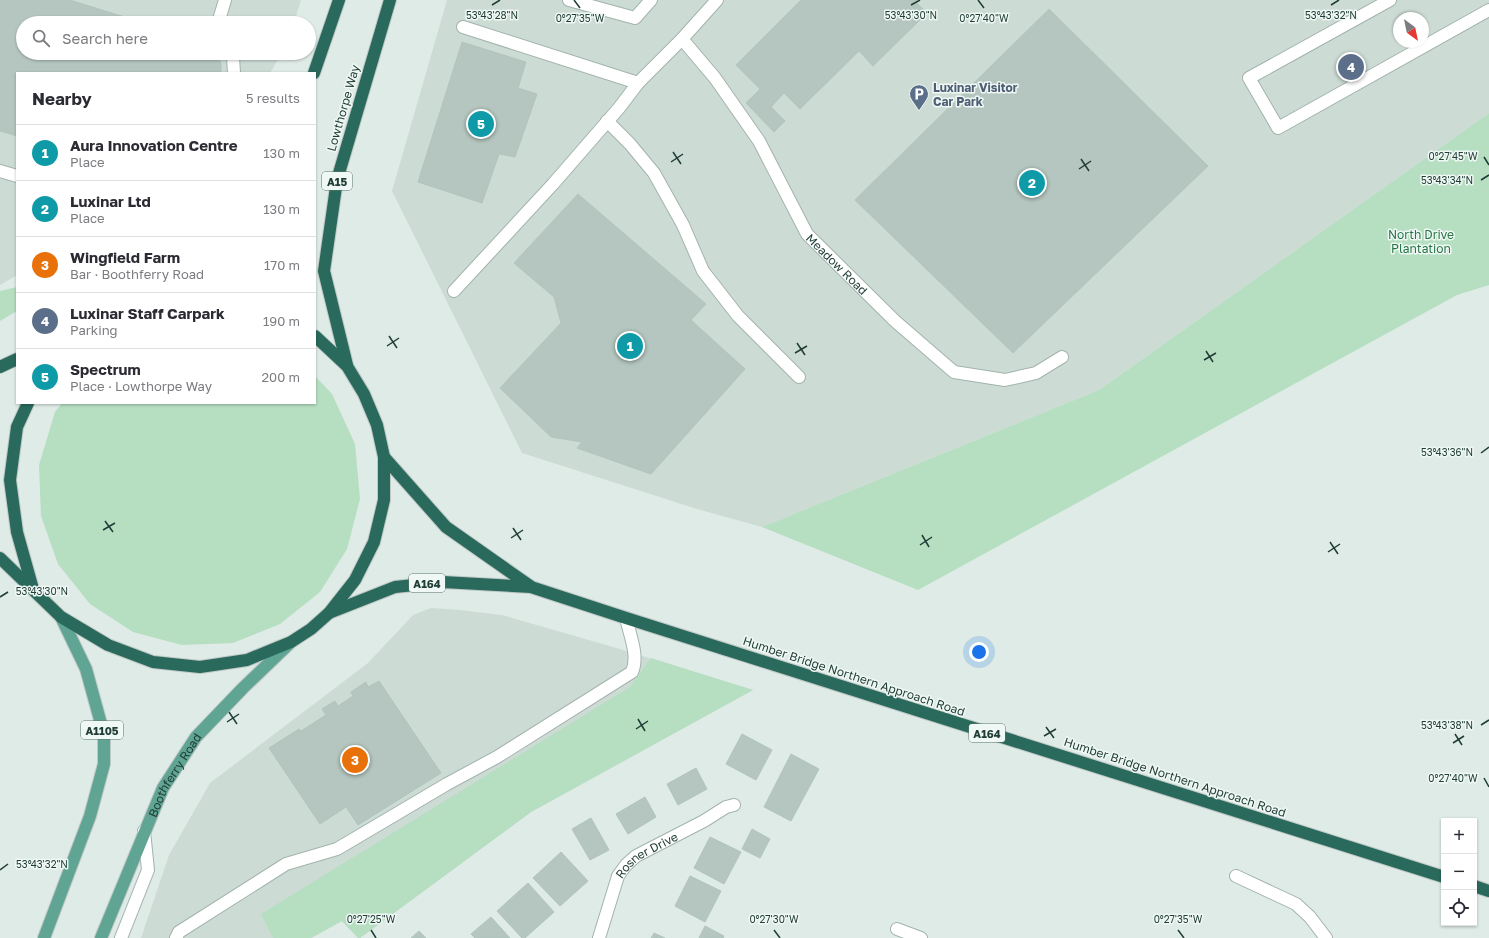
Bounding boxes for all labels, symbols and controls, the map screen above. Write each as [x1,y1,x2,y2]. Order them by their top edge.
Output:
text: 53°43'28"N [466,9,518,21]
text: 53°43'30"N [885,9,937,21]
text: 53°43'32"N [1305,9,1357,21]
text: 0°27'35"W [556,12,605,24]
text: 0°27'40"W [959,12,1009,24]
north arrow [1393,12,1429,48]
search box [16,16,316,60]
icon: search [30,27,52,49]
text: Search here [62,29,148,47]
pin: 4 [1338,52,1364,82]
street label: Lowthorpe Way [323,63,363,153]
place label: Luxinar Visitor Car Park [933,80,1018,109]
parking icon: Luxinar Visitor Car Park [908,83,930,111]
text: Nearby [32,88,92,109]
text: 5 results [246,90,300,106]
pin: 5 [468,109,494,139]
text: Aura Innovation Centre [70,136,238,154]
text: 1 [42,145,48,161]
text: 130 m [263,145,300,161]
text: 0°27'45"W [1429,150,1478,162]
text: Place [70,154,105,170]
pin: 2 [1019,168,1045,198]
road number: A15 [322,172,352,190]
text: 53°43'34"N [1421,174,1473,186]
text: Luxinar Ltd [70,192,151,210]
text: 2 [41,201,49,217]
text: 130 m [263,201,300,217]
text: Place [70,210,105,226]
park label: North Drive Plantation [1388,227,1454,256]
street label: Meadow Road [803,230,871,298]
text: Wingfield Farm [70,248,180,266]
text: 3 [41,257,49,273]
text: 170 m [264,257,300,273]
text: Bar · Boothferry Road [70,266,204,282]
text: Luxinar Staff Carpark [70,304,225,322]
text: 4 [41,313,49,329]
text: 190 m [263,313,300,329]
text: Parking [70,322,118,338]
pin: 1 [617,331,643,361]
text: Spectrum [70,360,141,378]
text: 5 [41,369,49,385]
text: 200 m [262,369,300,385]
text: Place · Lowthorpe Way [70,378,212,394]
text: 53°43'36"N [1421,446,1473,458]
road number: A164 [409,574,445,592]
text: 53°43'30"N [16,585,68,597]
street label: Humber Bridge Northern Approach Road [741,633,967,719]
your location [969,642,989,662]
text: 53°43'38"N [1421,719,1473,731]
road number: A1105 [81,721,123,739]
road number: A164 [969,724,1005,742]
street label: Boothferry Road [144,730,204,819]
street label: Humber Bridge Northern Approach Road [1062,734,1288,820]
pin: 3 [342,745,368,775]
text: 0°27'40"W [1428,772,1478,784]
map controls [1441,818,1477,926]
button: + [1441,818,1477,854]
street label: Rosner Drive [612,828,680,881]
button: − [1441,854,1477,890]
text: 53°43'32"N [16,858,68,870]
button: locate [1441,890,1477,926]
text: 0°27'25"W [347,913,396,925]
text: 0°27'30"W [749,913,799,925]
text: 0°27'35"W [1154,913,1203,925]

